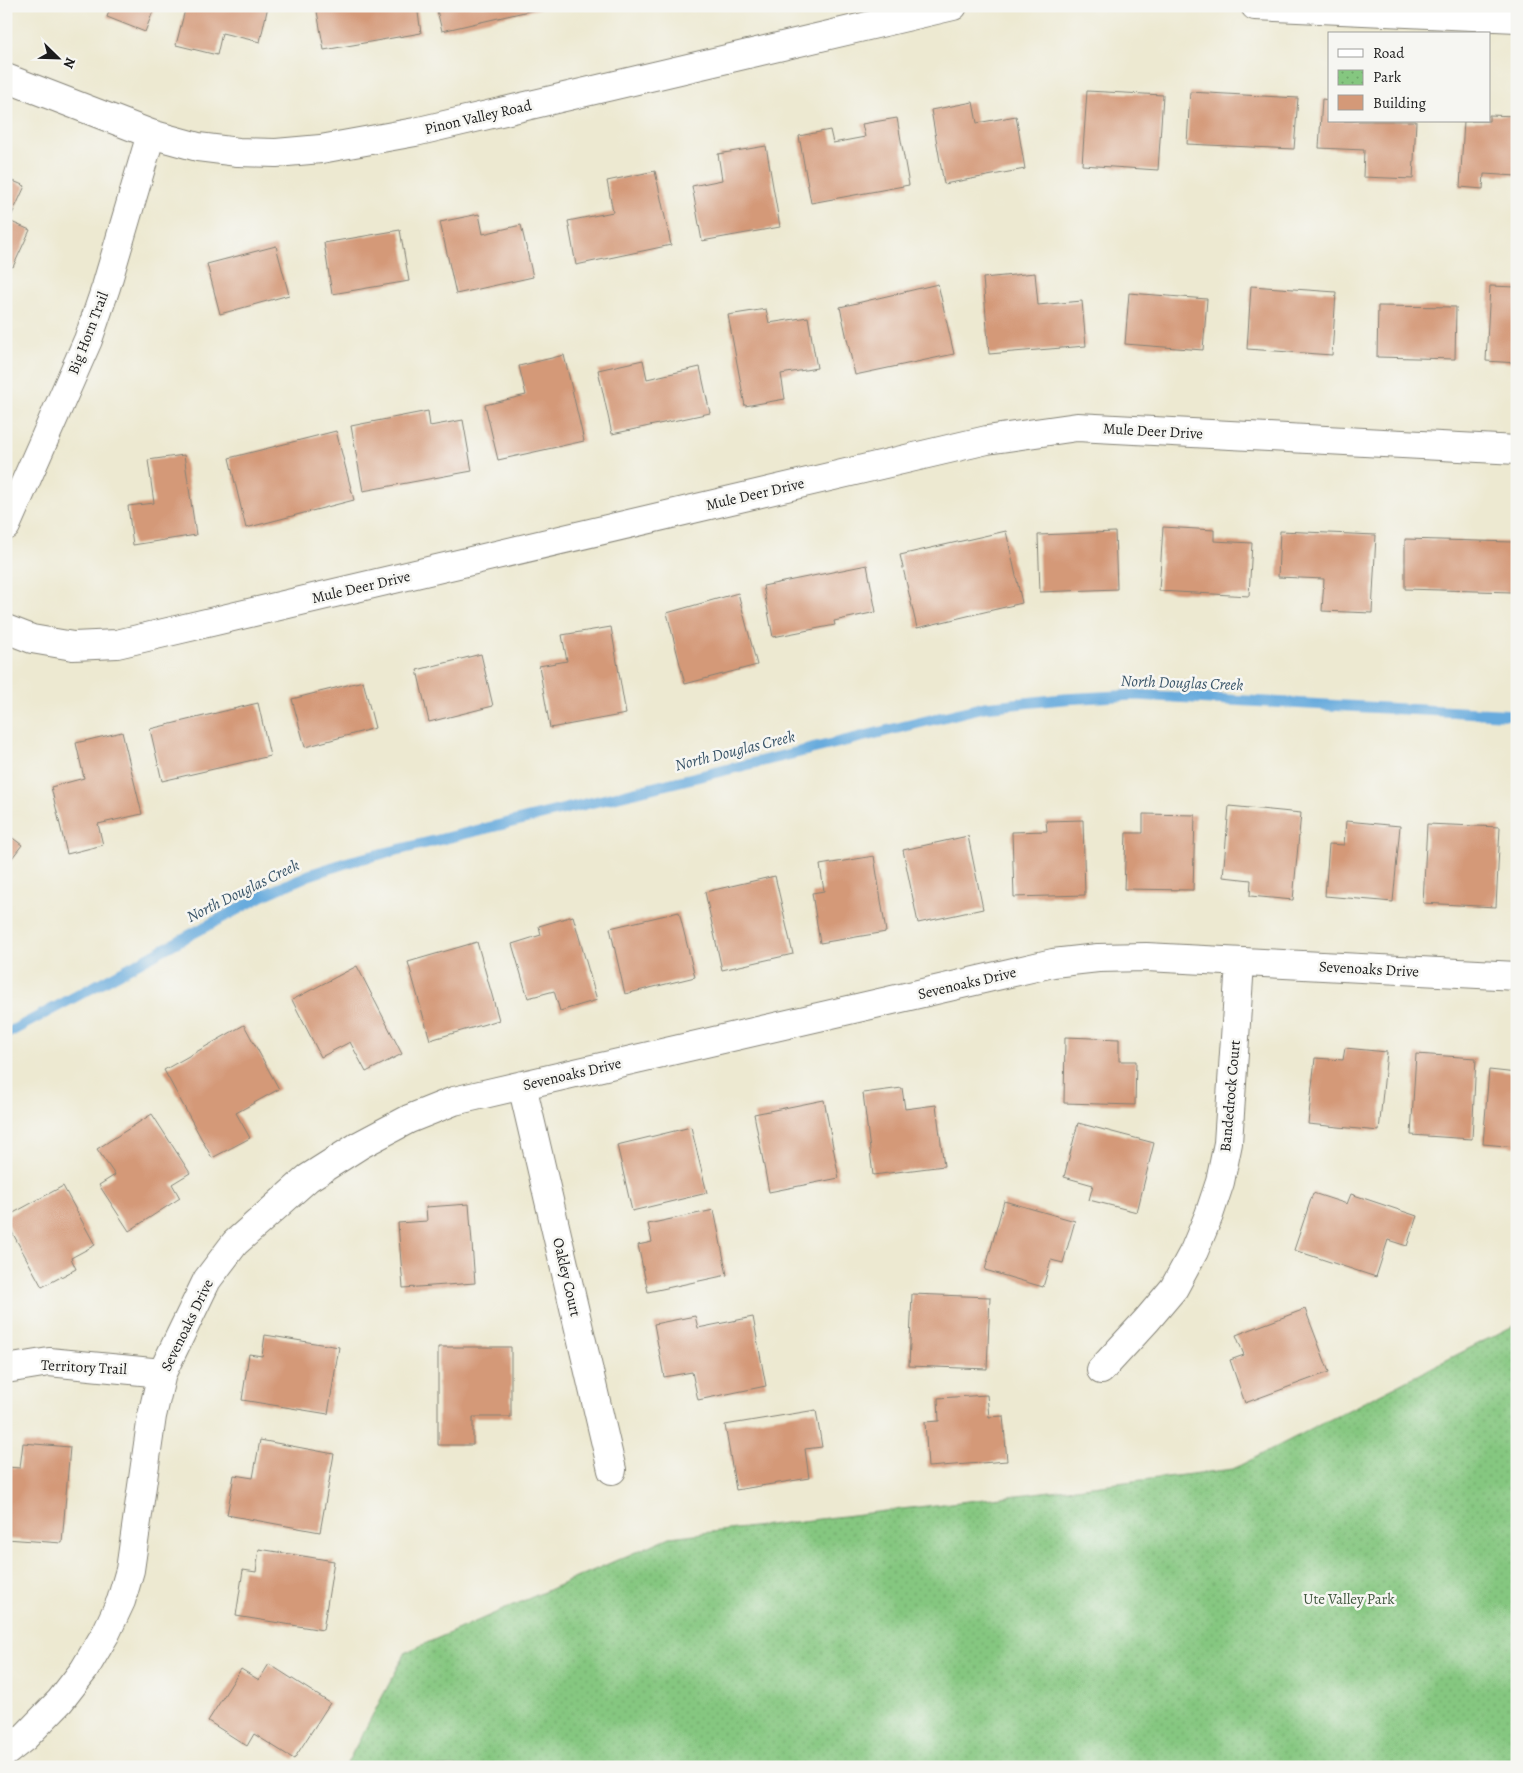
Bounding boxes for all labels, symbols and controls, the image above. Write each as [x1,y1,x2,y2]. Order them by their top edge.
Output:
north arrow [32,32,82,82]
legend [1328,32,1490,122]
text: Road [1373,43,1405,63]
text: N [59,54,80,71]
text: Park [1373,67,1402,87]
text: Building [1373,93,1426,113]
street label: Pinon Valley Road [423,95,534,139]
street label: Big Horn Trail [63,288,113,377]
street label: Mule Deer Drive [1102,418,1204,444]
street label: Mule Deer Drive [704,473,806,515]
street label: Mule Deer Drive [310,566,412,608]
water label: North Douglas Creek [1120,670,1244,696]
water label: North Douglas Creek [673,725,797,777]
water label: North Douglas Creek [183,854,303,928]
street label: Sevenoaks Drive [1318,956,1420,982]
street label: Sevenoaks Drive [916,962,1018,1004]
street label: Bandedrock Court [1215,1039,1245,1153]
street label: Sevenoaks Drive [521,1053,623,1095]
street label: Oakley Court [548,1236,586,1318]
street label: Sevenoaks Drive [156,1275,218,1374]
street label: Territory Trail [41,1355,128,1379]
park label: Ute Valley Park [1303,1589,1395,1609]

